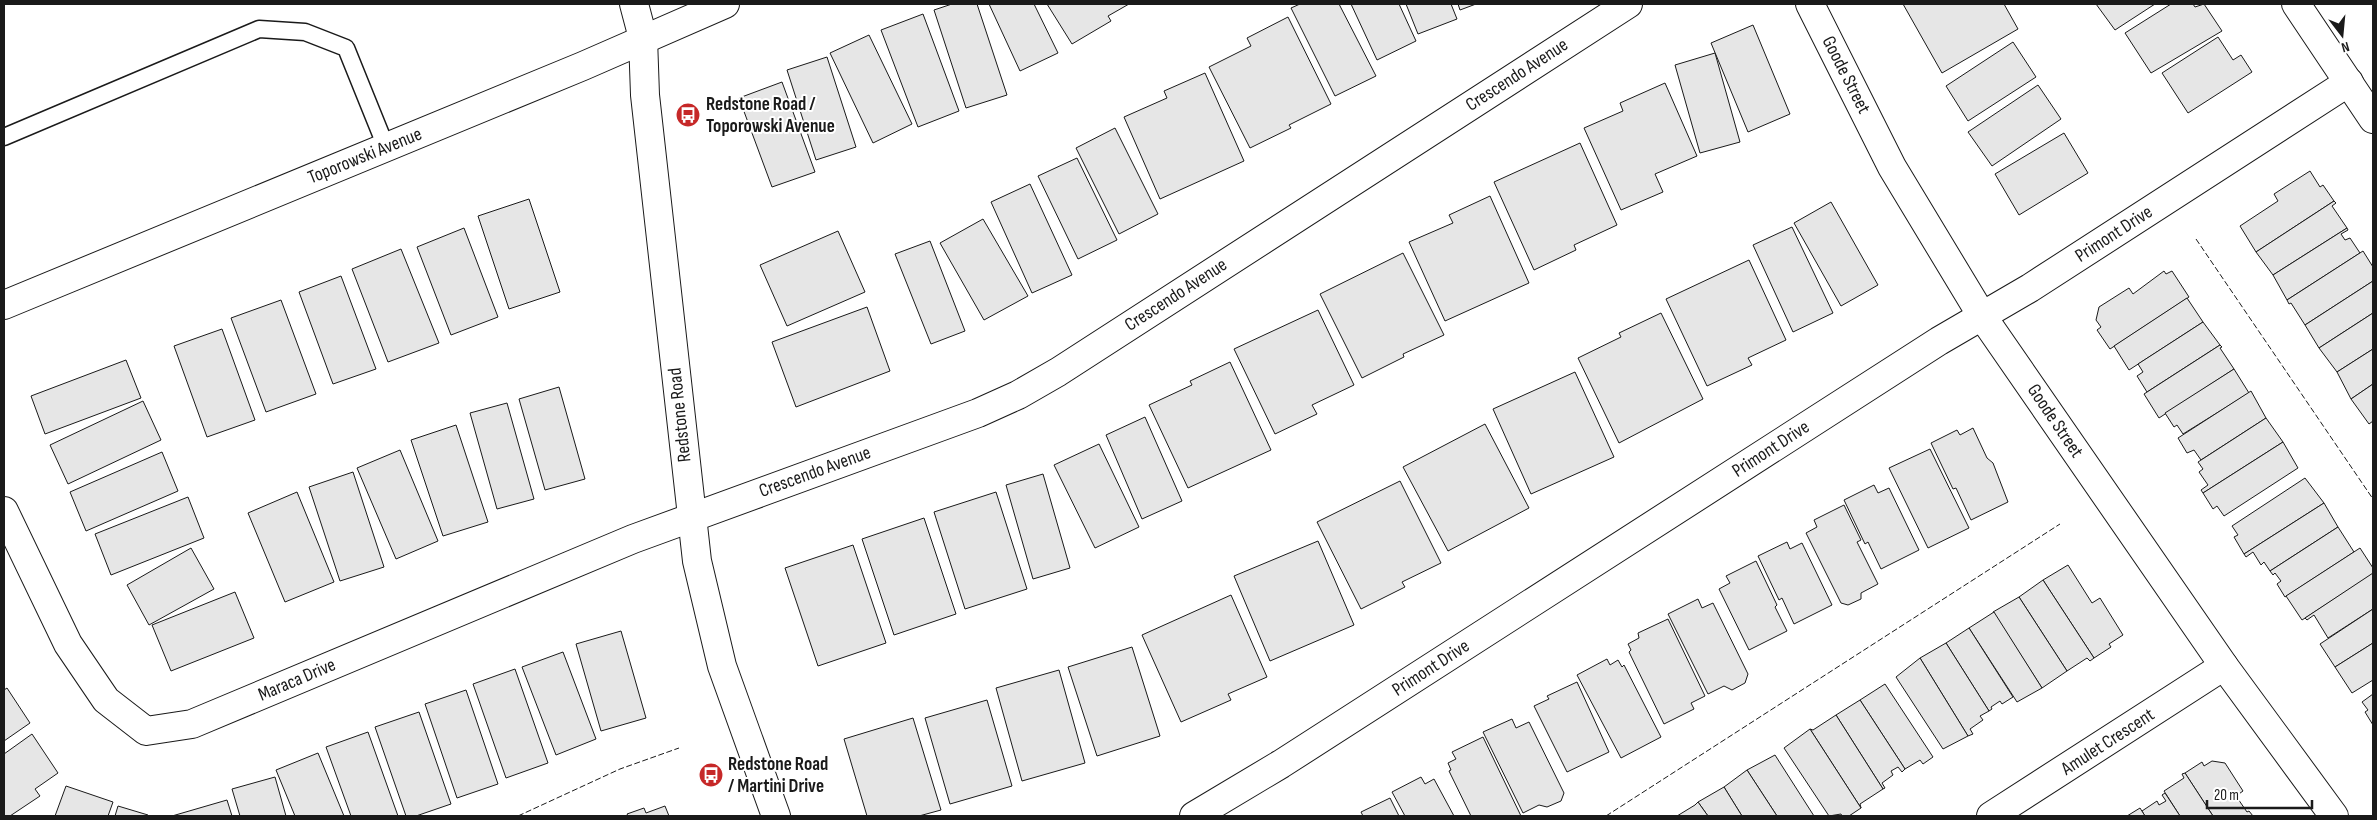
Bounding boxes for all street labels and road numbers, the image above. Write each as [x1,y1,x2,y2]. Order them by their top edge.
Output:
street label: Goode Street [1817,32,1875,118]
street label: Crescendo Avenue [1462,33,1572,117]
street label: Toporowski Avenue [305,123,425,189]
street label: Primont Drive [2071,201,2157,267]
street label: Crescendo Avenue [1121,253,1231,337]
street label: Redstone Road [664,367,696,463]
street label: Goode Street [2022,380,2088,462]
street label: Primont Drive [1728,416,1814,482]
street label: Crescendo Avenue [756,441,874,503]
street label: Primont Drive [1388,635,1474,701]
street label: Maraca Drive [255,653,339,707]
street label: Amulet Crescent [2056,703,2159,781]

